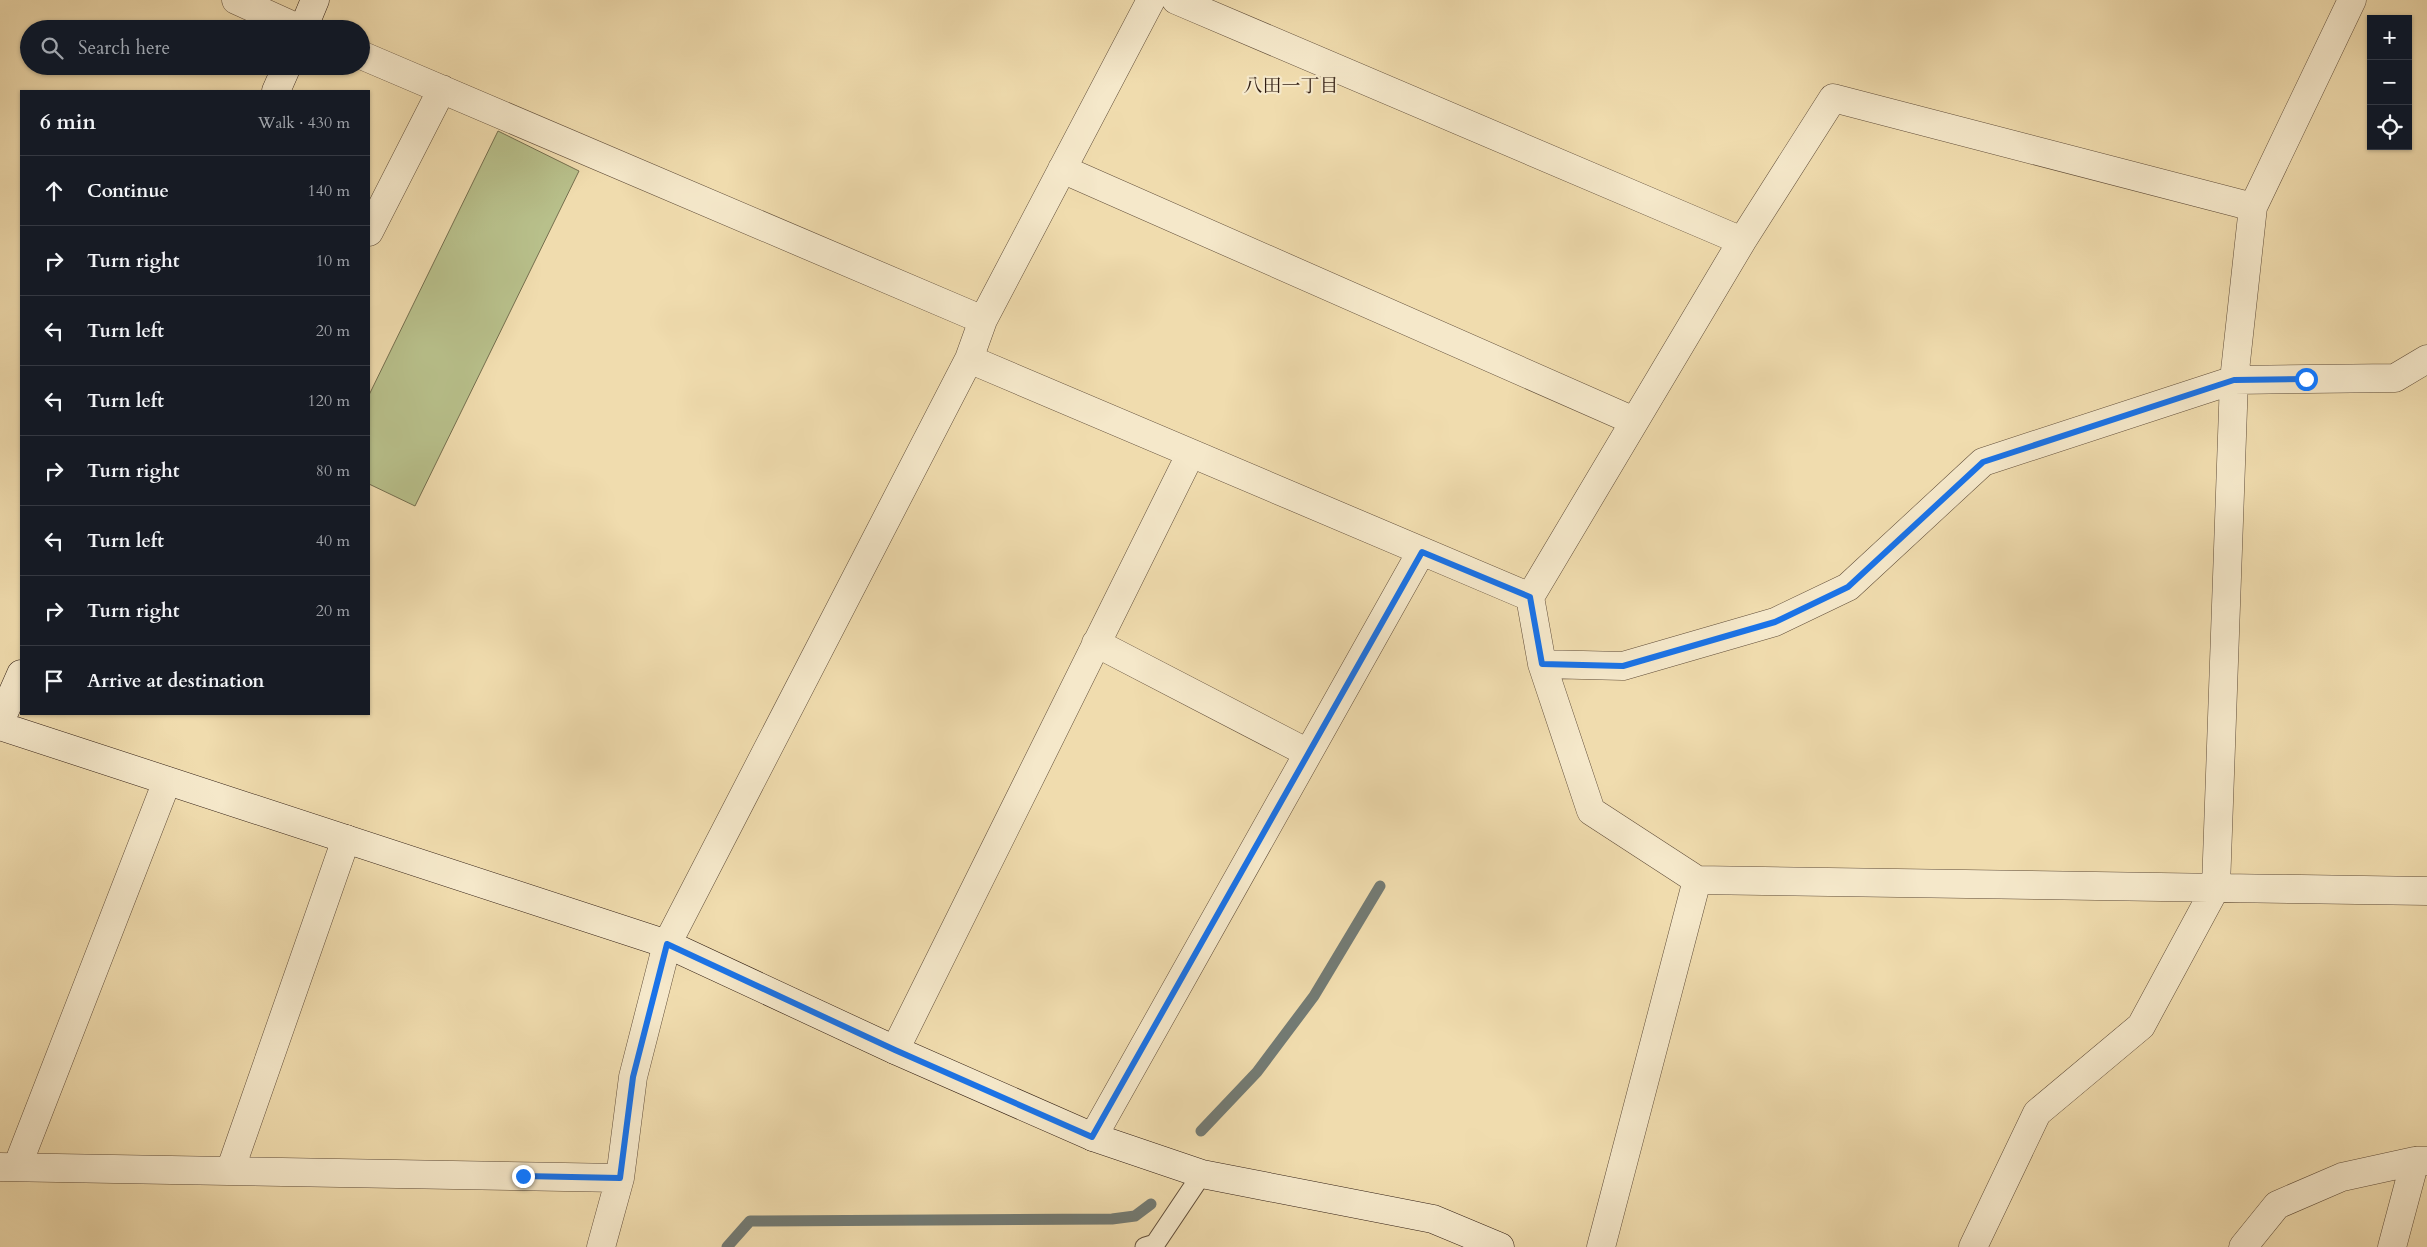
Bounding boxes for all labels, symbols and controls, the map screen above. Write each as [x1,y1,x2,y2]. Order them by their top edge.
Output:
map controls [2367,15,2412,150]
button: + [2367,15,2412,60]
search box [20,20,370,75]
icon: search [38,34,66,62]
text: Search here [78,35,170,61]
button: − [2367,60,2412,105]
district label: 八田一丁目 [1243,73,1339,99]
button: locate [2367,105,2412,150]
text: 6 min [40,108,96,137]
text: Walk · 430 m [258,112,350,134]
icon: ahead [40,177,68,205]
text: Continue [87,178,169,204]
text: 140 m [308,180,350,202]
icon: right [40,247,68,275]
text: Turn right [87,248,179,274]
text: 10 m [316,250,350,272]
icon: left [40,317,68,345]
text: Turn left [87,318,164,344]
text: 20 m [316,320,350,342]
route start [2295,368,2318,391]
icon: left [40,387,68,415]
text: Turn left [87,388,164,414]
text: 120 m [308,390,350,412]
icon: right [40,457,68,485]
text: Turn right [87,458,179,484]
text: 80 m [316,460,350,482]
icon: left [40,527,68,555]
text: Turn left [87,528,164,554]
text: 40 m [316,530,350,552]
icon: right [40,597,68,625]
text: Turn right [87,598,179,624]
text: 20 m [316,600,350,622]
icon: arrive [40,667,68,695]
text: Arrive at destination [87,668,264,694]
route end [512,1165,535,1188]

